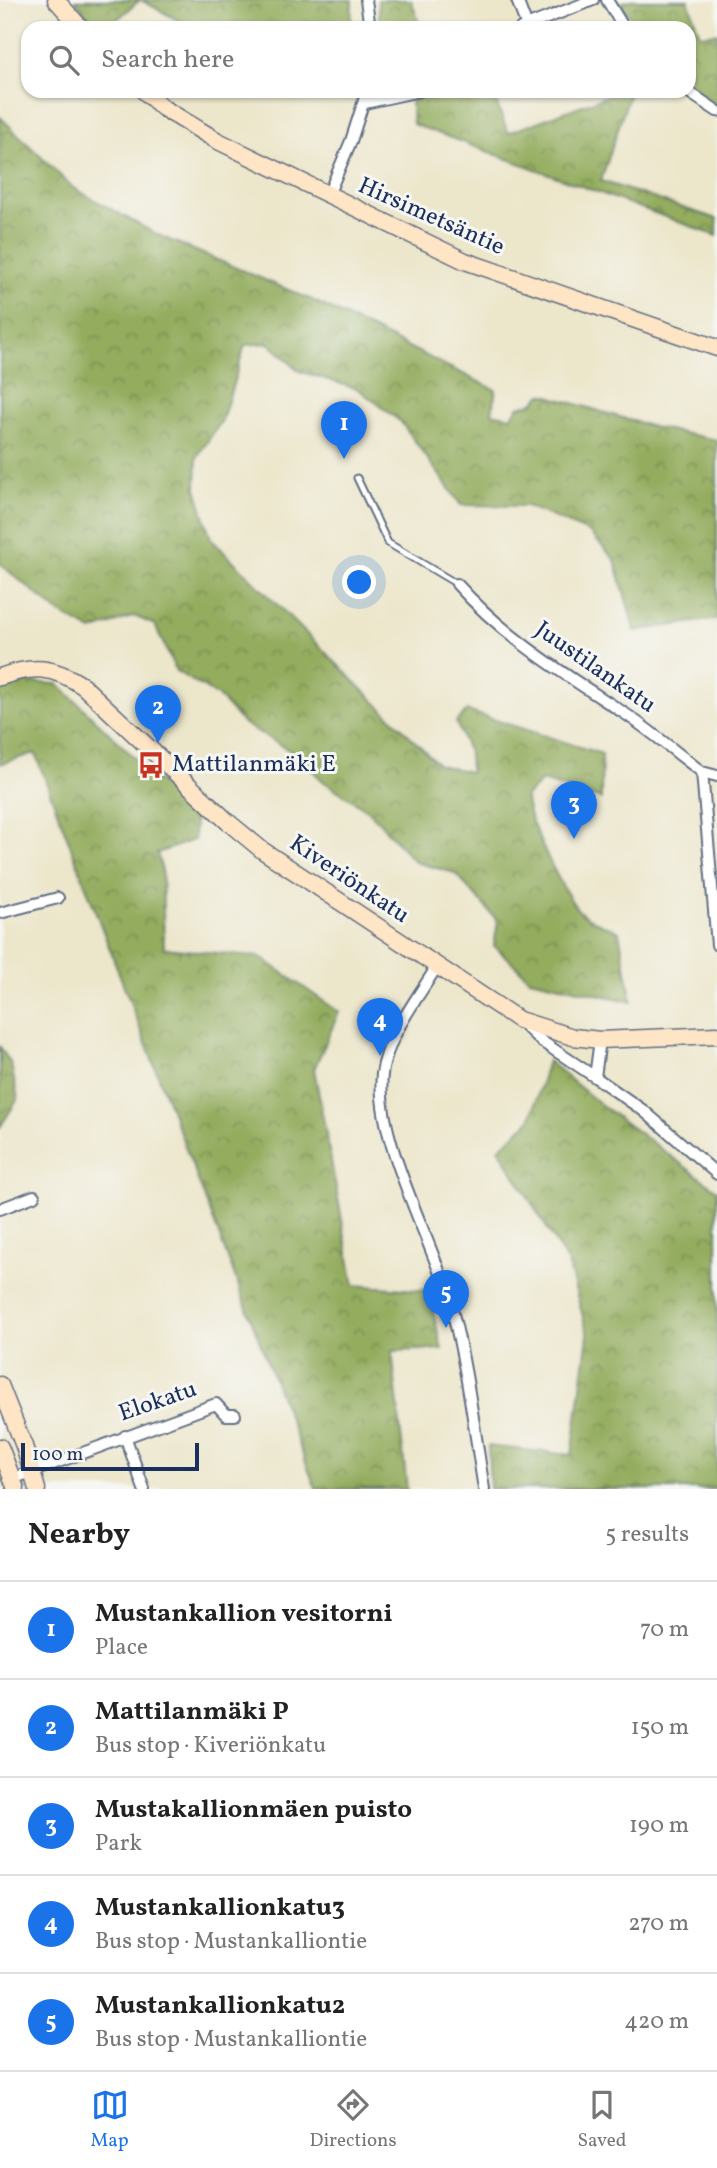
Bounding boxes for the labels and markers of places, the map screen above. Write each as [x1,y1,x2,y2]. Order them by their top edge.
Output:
pin: 1 [321,401,367,459]
pin: 2 [135,685,181,743]
place label: Mattilanmäki E [172,748,336,782]
bus stop icon: Mattilanmäki E [136,750,166,780]
pin: 3 [551,781,597,839]
pin: 4 [357,998,403,1056]
pin: 5 [423,1270,469,1328]

